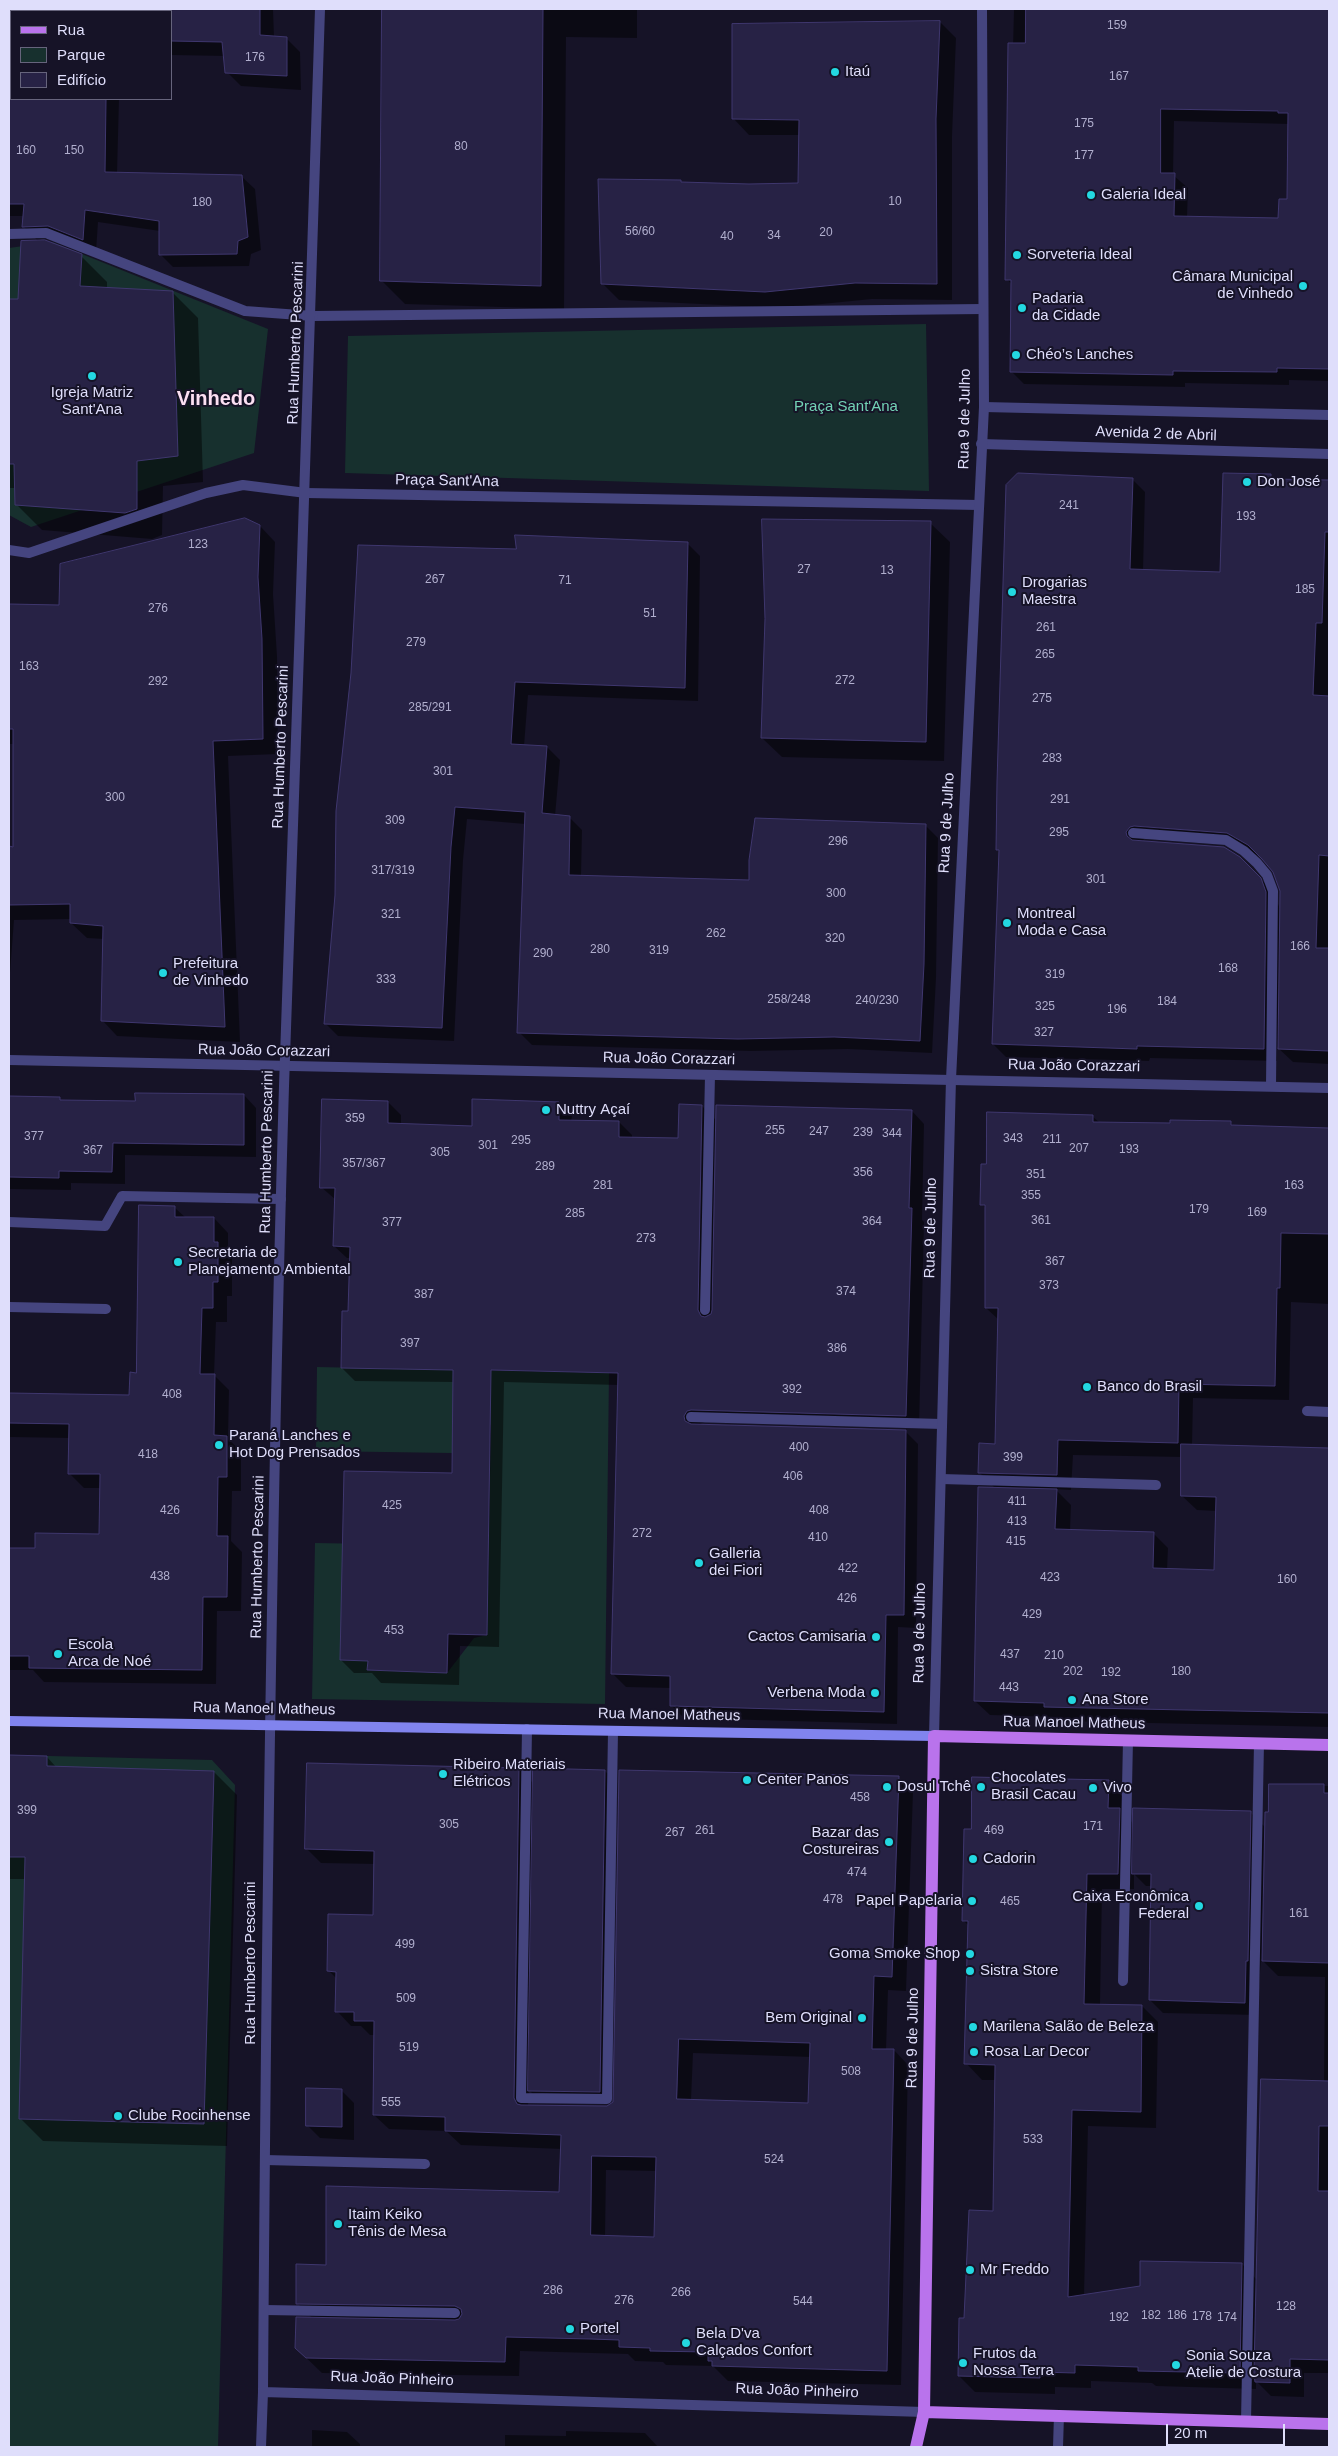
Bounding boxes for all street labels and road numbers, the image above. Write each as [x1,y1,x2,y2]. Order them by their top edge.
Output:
street label: Rua Humberto Pescarini [284,261,308,425]
street label: Rua 9 de Julho [955,368,975,470]
street label: Avenida 2 de Abril [1095,423,1217,445]
street label: Praça Sant'Ana [395,471,499,491]
street label: Rua Humberto Pescarini [269,665,293,829]
street label: Rua 9 de Julho [935,772,959,874]
street label: Rua João Corazzari [198,1041,330,1061]
street label: Rua João Corazzari [603,1049,735,1069]
street label: Rua João Corazzari [1008,1056,1140,1076]
street label: Rua Humberto Pescarini [257,1070,277,1234]
street label: Rua 9 de Julho [921,1177,941,1279]
street label: Rua Humberto Pescarini [248,1475,268,1639]
street label: Rua 9 de Julho [910,1582,930,1684]
street label: Rua Manoel Matheus [193,1699,335,1719]
street label: Rua Manoel Matheus [598,1705,740,1725]
street label: Rua Manoel Matheus [1003,1713,1145,1733]
street label: Rua Humberto Pescarini [242,1881,260,2045]
street label: Rua 9 de Julho [903,1987,923,2089]
street label: Rua João Pinheiro [330,2368,454,2390]
street label: Rua João Pinheiro [735,2380,859,2402]

